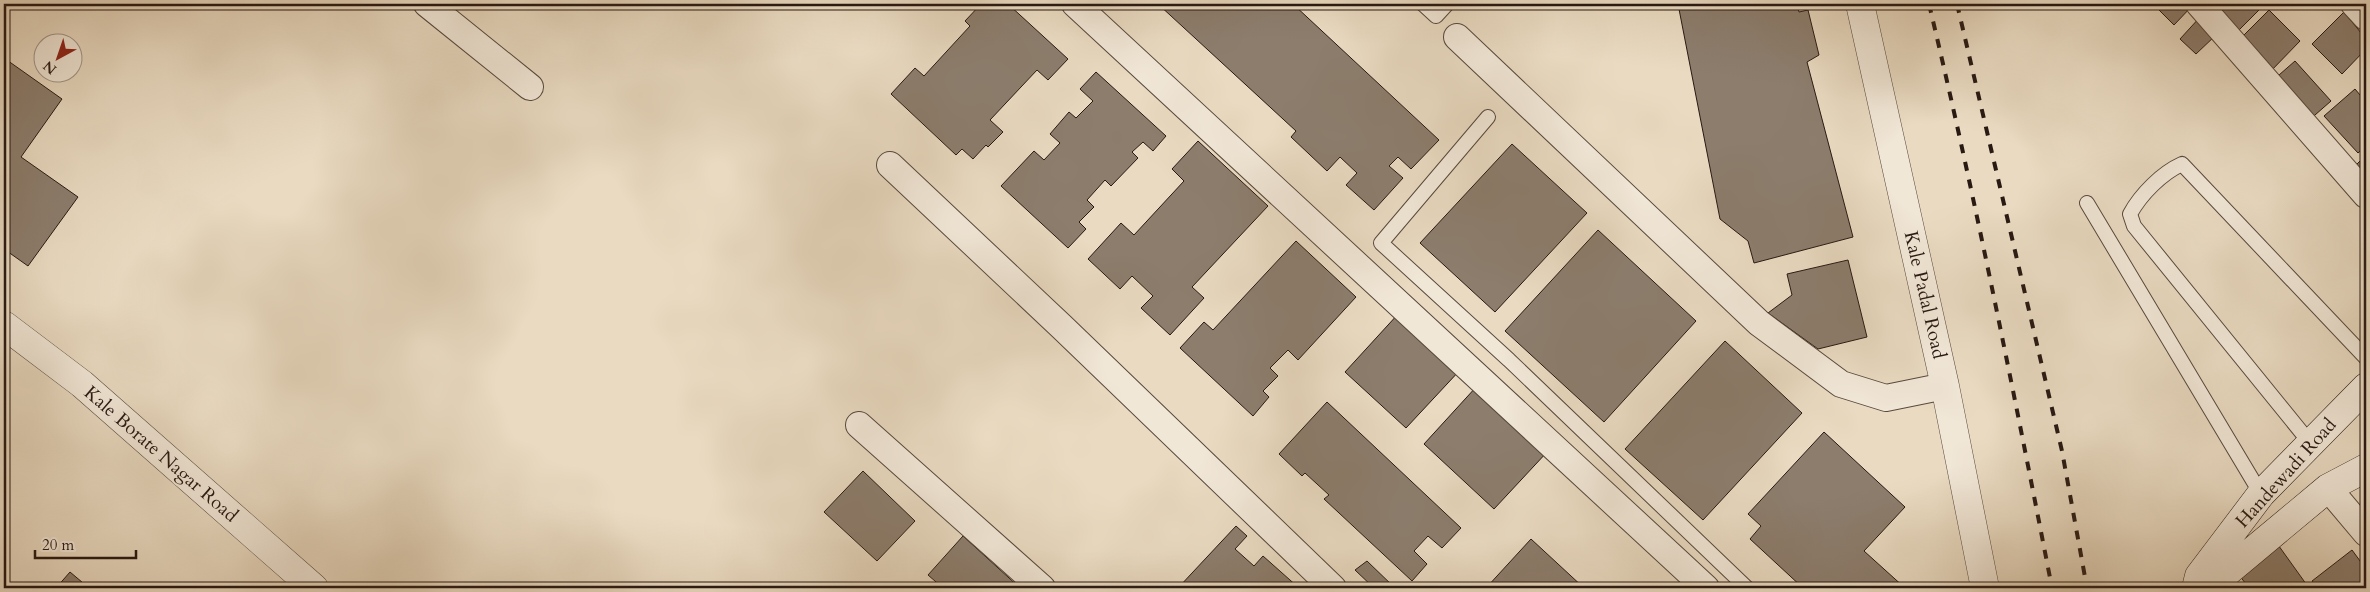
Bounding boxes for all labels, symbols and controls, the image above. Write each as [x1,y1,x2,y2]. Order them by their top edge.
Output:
north arrow [32,32,82,82]
text: N [39,56,61,79]
street label: Kale Padal Road [1898,229,1952,361]
street label: Kale Borate Nagar Road [78,380,244,528]
street label: Handewadi Road [2230,413,2342,533]
scale bar [35,527,136,559]
text: 20 m [42,535,74,555]

